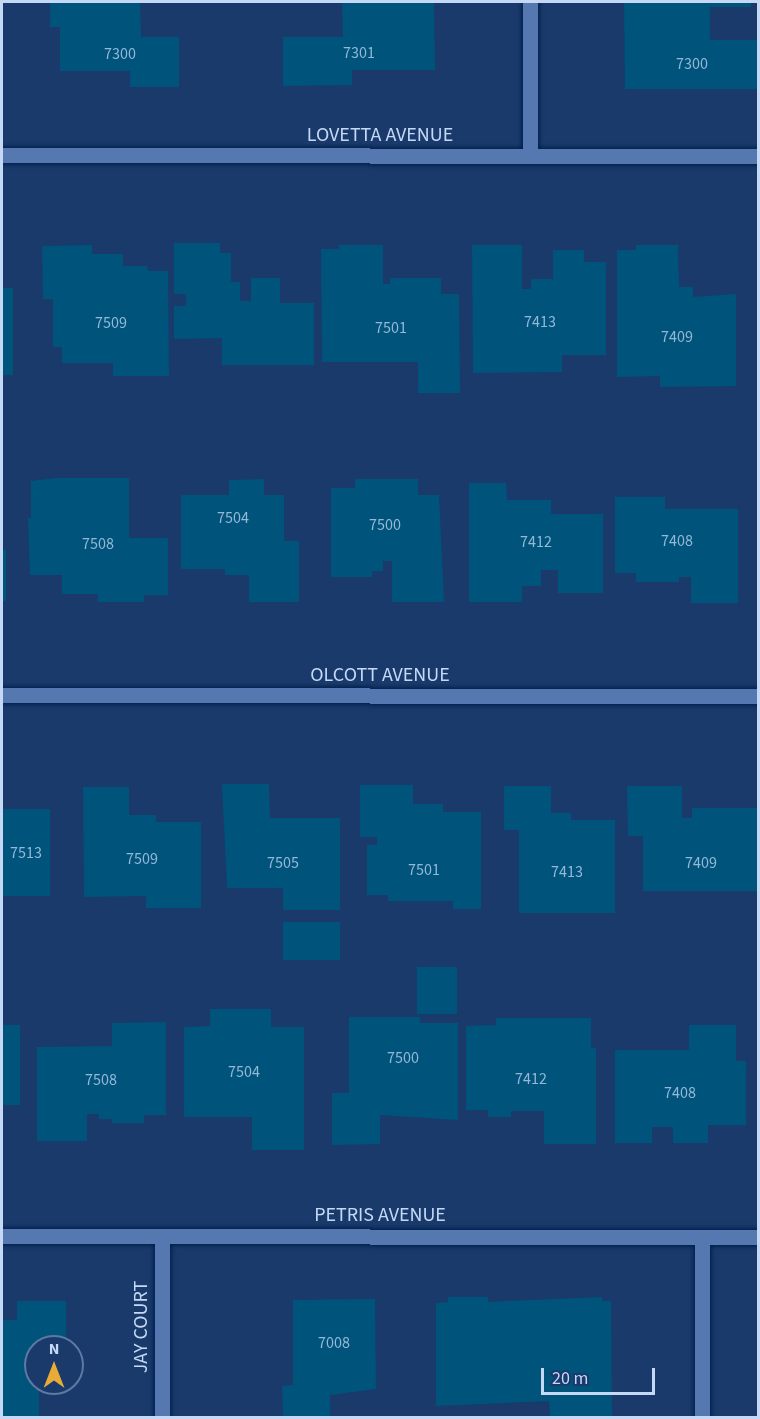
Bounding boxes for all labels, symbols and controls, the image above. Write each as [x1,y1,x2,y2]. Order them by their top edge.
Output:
house number: 7301 [343,43,375,63]
house number: 7300 [104,44,136,64]
house number: 7300 [676,54,708,74]
street label: LOVETTA AVENUE [307,123,453,147]
house number: 7413 [524,312,556,332]
house number: 7509 [95,313,127,333]
house number: 7501 [375,318,407,338]
house number: 7409 [661,327,693,347]
house number: 7504 [217,508,249,528]
house number: 7500 [369,515,401,535]
house number: 7408 [661,531,693,551]
house number: 7412 [520,532,552,552]
house number: 7508 [82,534,114,554]
street label: OLCOTT AVENUE [310,663,450,687]
house number: 7513 [10,843,42,863]
house number: 7509 [126,849,158,869]
house number: 7505 [267,853,299,873]
house number: 7409 [685,853,717,873]
house number: 7501 [408,860,440,880]
house number: 7413 [551,862,583,882]
house number: 7500 [387,1048,419,1068]
house number: 7504 [228,1062,260,1082]
house number: 7412 [515,1069,547,1089]
house number: 7508 [85,1070,117,1090]
house number: 7408 [664,1083,696,1103]
street label: PETRIS AVENUE [314,1203,446,1227]
street label: JAY COURT [129,1281,153,1373]
house number: 7008 [318,1333,350,1353]
north arrow [24,1335,84,1395]
text: N [49,1338,59,1360]
scale bar [544,1356,658,1394]
text: 20 m [552,1366,588,1391]

